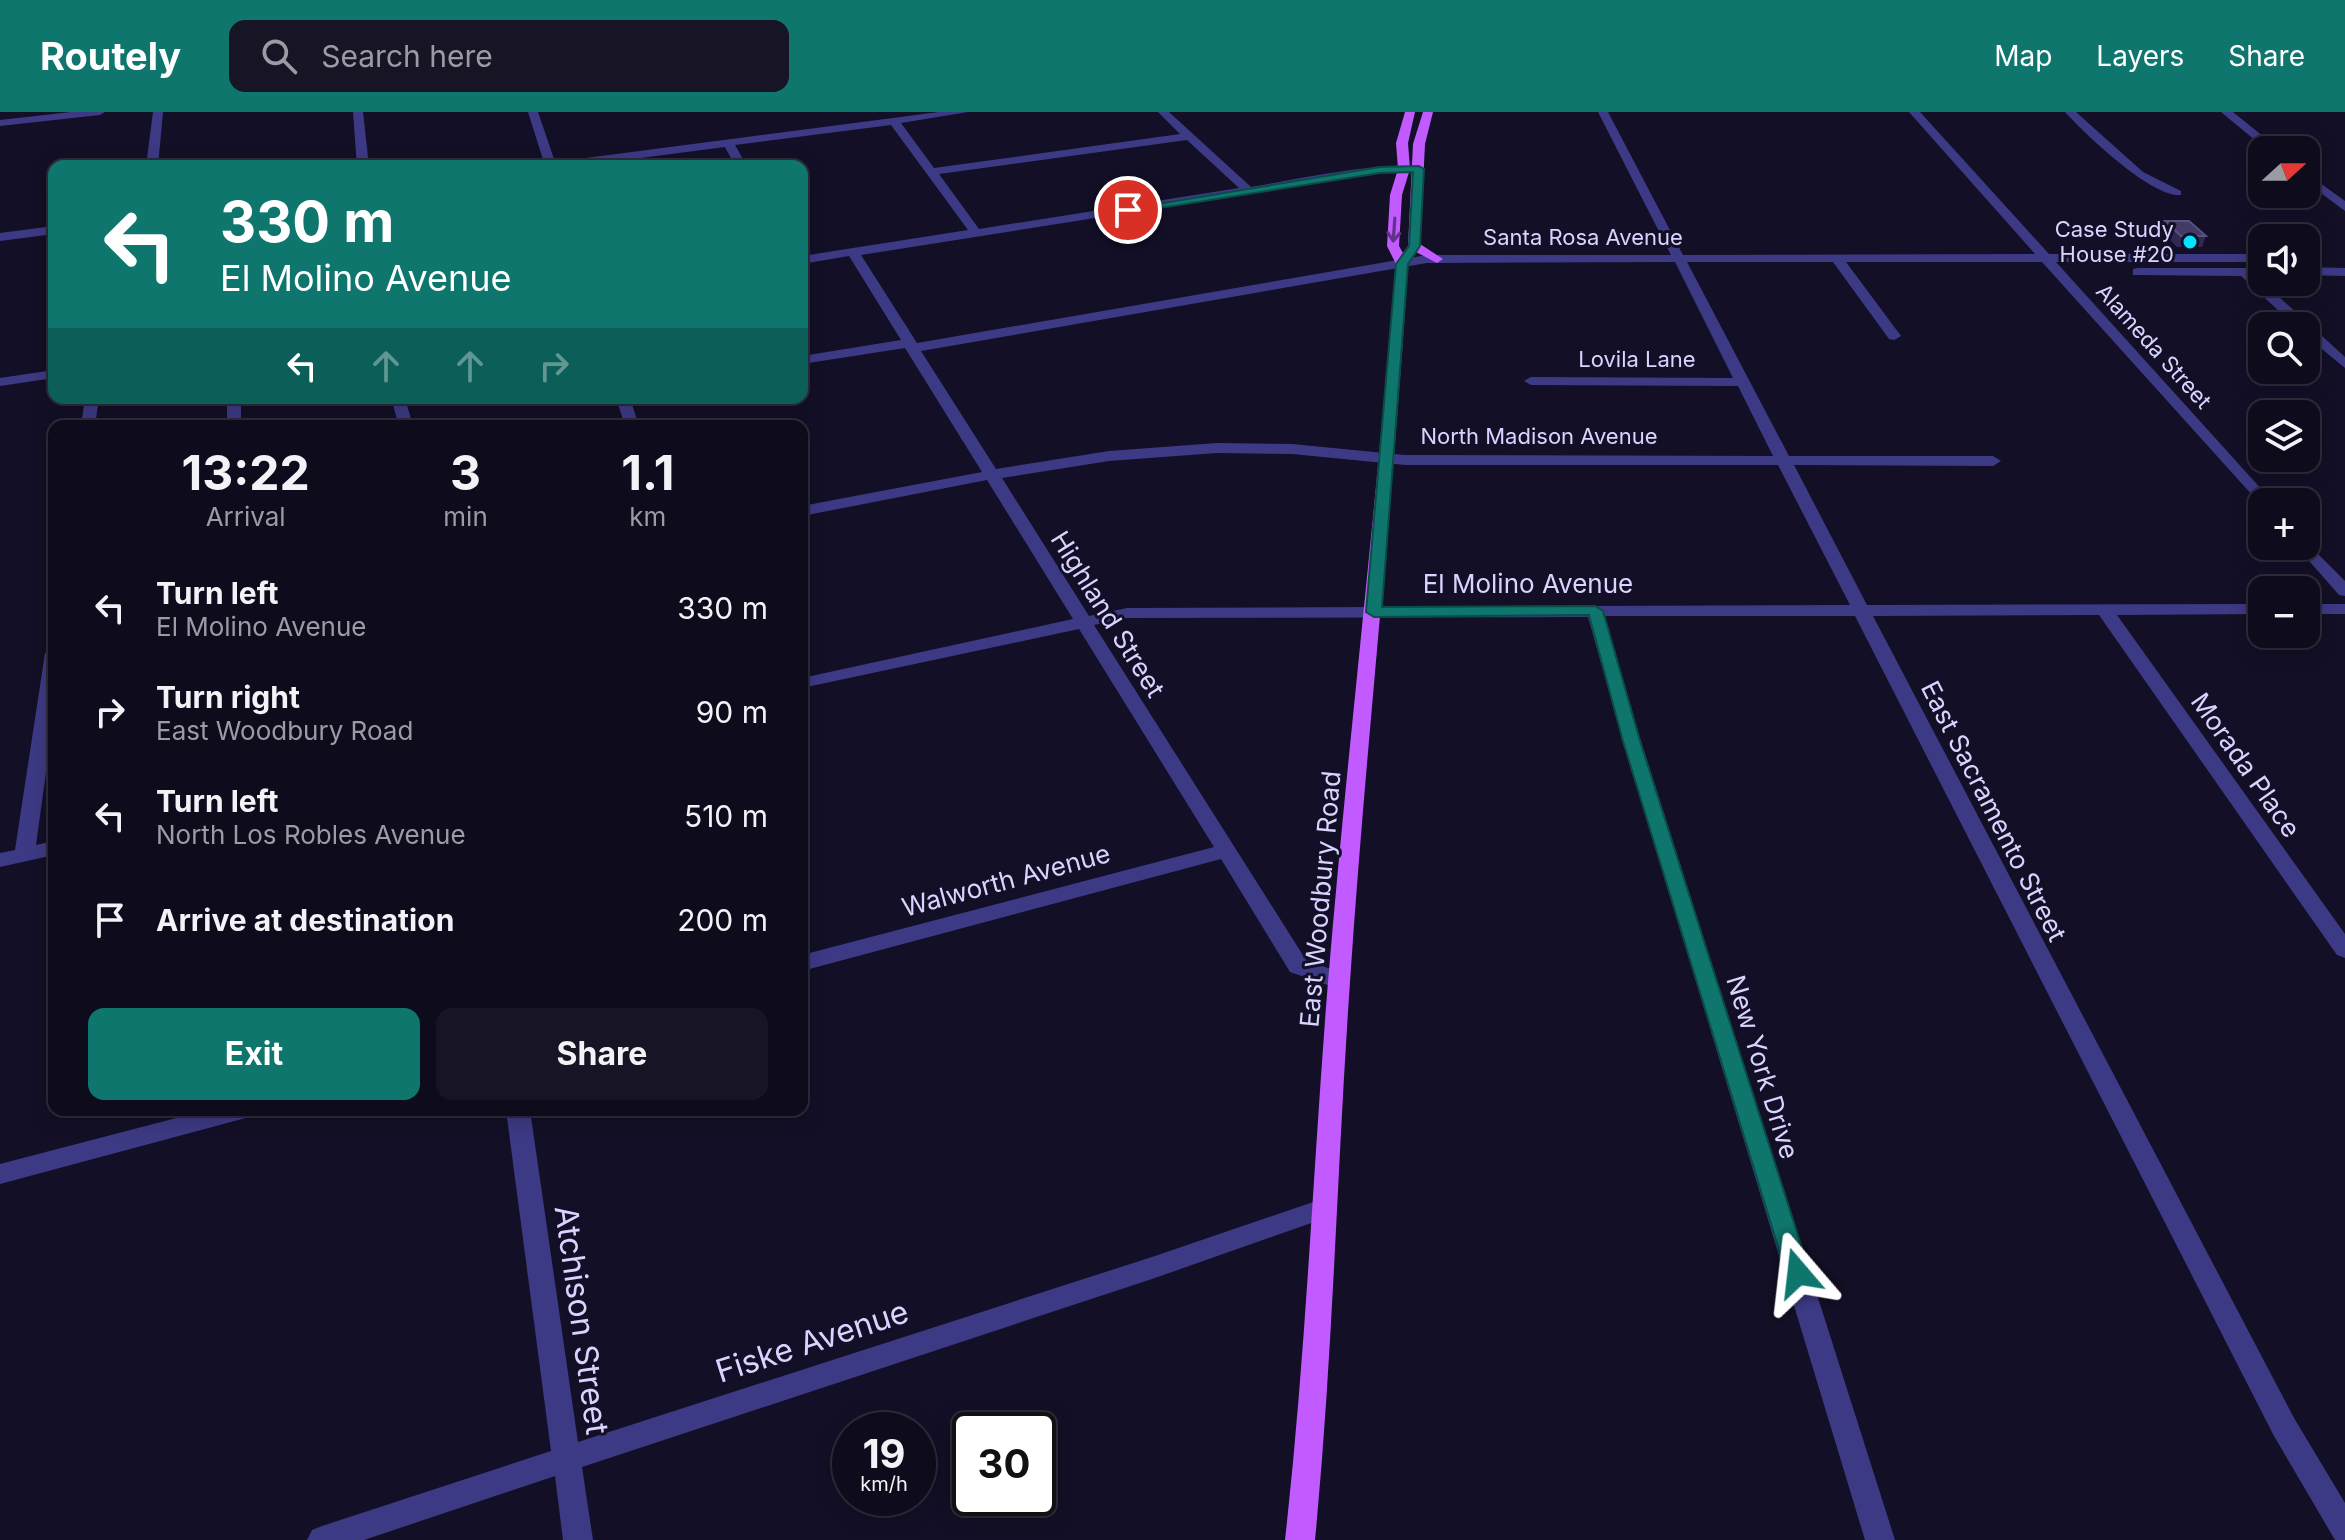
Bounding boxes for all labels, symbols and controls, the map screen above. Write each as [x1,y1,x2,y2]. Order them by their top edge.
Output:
search box [229,20,789,92]
text: Routely [40,33,181,79]
icon: search [257,34,301,78]
text: Search here [321,38,493,74]
text: Map [1994,39,2052,73]
text: Layers [2096,39,2184,73]
text: Share [2228,39,2305,73]
north arrow [2248,136,2320,208]
map controls [2248,136,2320,648]
pin [1094,176,1162,244]
text: 330 m [220,188,394,256]
icon: arrive [1106,188,1150,232]
icon: left [88,192,192,296]
one-way arrow [1386,216,1401,243]
place label: Case Study House #20 [2055,216,2174,267]
street label: Santa Rosa Avenue [1483,224,1683,250]
button: sound [2248,224,2320,296]
marker: Case Study House #20 [2181,233,2199,251]
text: El Molino Avenue [220,256,511,300]
street label: Alameda Street [2091,278,2217,414]
button: search [2248,312,2320,384]
icon: left [280,344,324,388]
icon: ahead [364,344,408,388]
icon: ahead [448,344,492,388]
icon: right [532,344,576,388]
street label: Lovila Lane [1578,346,1696,372]
button: layers [2248,400,2320,472]
street label: North Madison Avenue [1420,423,1658,449]
text: 13:22 [182,443,310,502]
text: 3 [450,443,481,502]
text: 1.1 [621,443,674,502]
button: + [2248,488,2320,560]
text: Arrival [206,501,286,532]
text: min [443,501,488,532]
text: km [629,501,666,532]
street label: Highland Street [1045,525,1171,703]
street label: El Molino Avenue [1423,568,1633,599]
text: Turn left [156,575,278,611]
button: − [2248,576,2320,648]
icon: left [88,586,132,630]
text: 330 m [677,590,768,626]
text: El Molino Avenue [156,611,367,642]
street label: East Sacramento Street [1915,676,2073,946]
text: Turn right [156,679,300,715]
street label: Morada Place [2185,687,2307,843]
icon: right [88,690,132,734]
text: 90 m [696,694,768,730]
text: East Woodbury Road [156,715,413,746]
street label: East Woodbury Road [1293,769,1347,1029]
text: Turn left [156,783,278,819]
icon: left [88,794,132,838]
text: 510 m [684,798,768,834]
text: North Los Robles Avenue [156,819,466,850]
street label: Walworth Avenue [898,837,1114,923]
icon: arrive [88,898,132,942]
text: Arrive at destination [156,902,454,938]
text: 200 m [677,902,768,938]
street label: New York Drive [1720,971,1806,1163]
button: Exit [88,1008,420,1100]
button: Share [436,1008,768,1100]
street label: Atchison Street [547,1203,617,1437]
position arrow [1756,1231,1840,1315]
street label: Fiske Avenue [711,1291,913,1391]
speed limit sign: 30 [952,1412,1056,1516]
text: 19 [862,1429,906,1478]
text: km/h [860,1472,908,1496]

